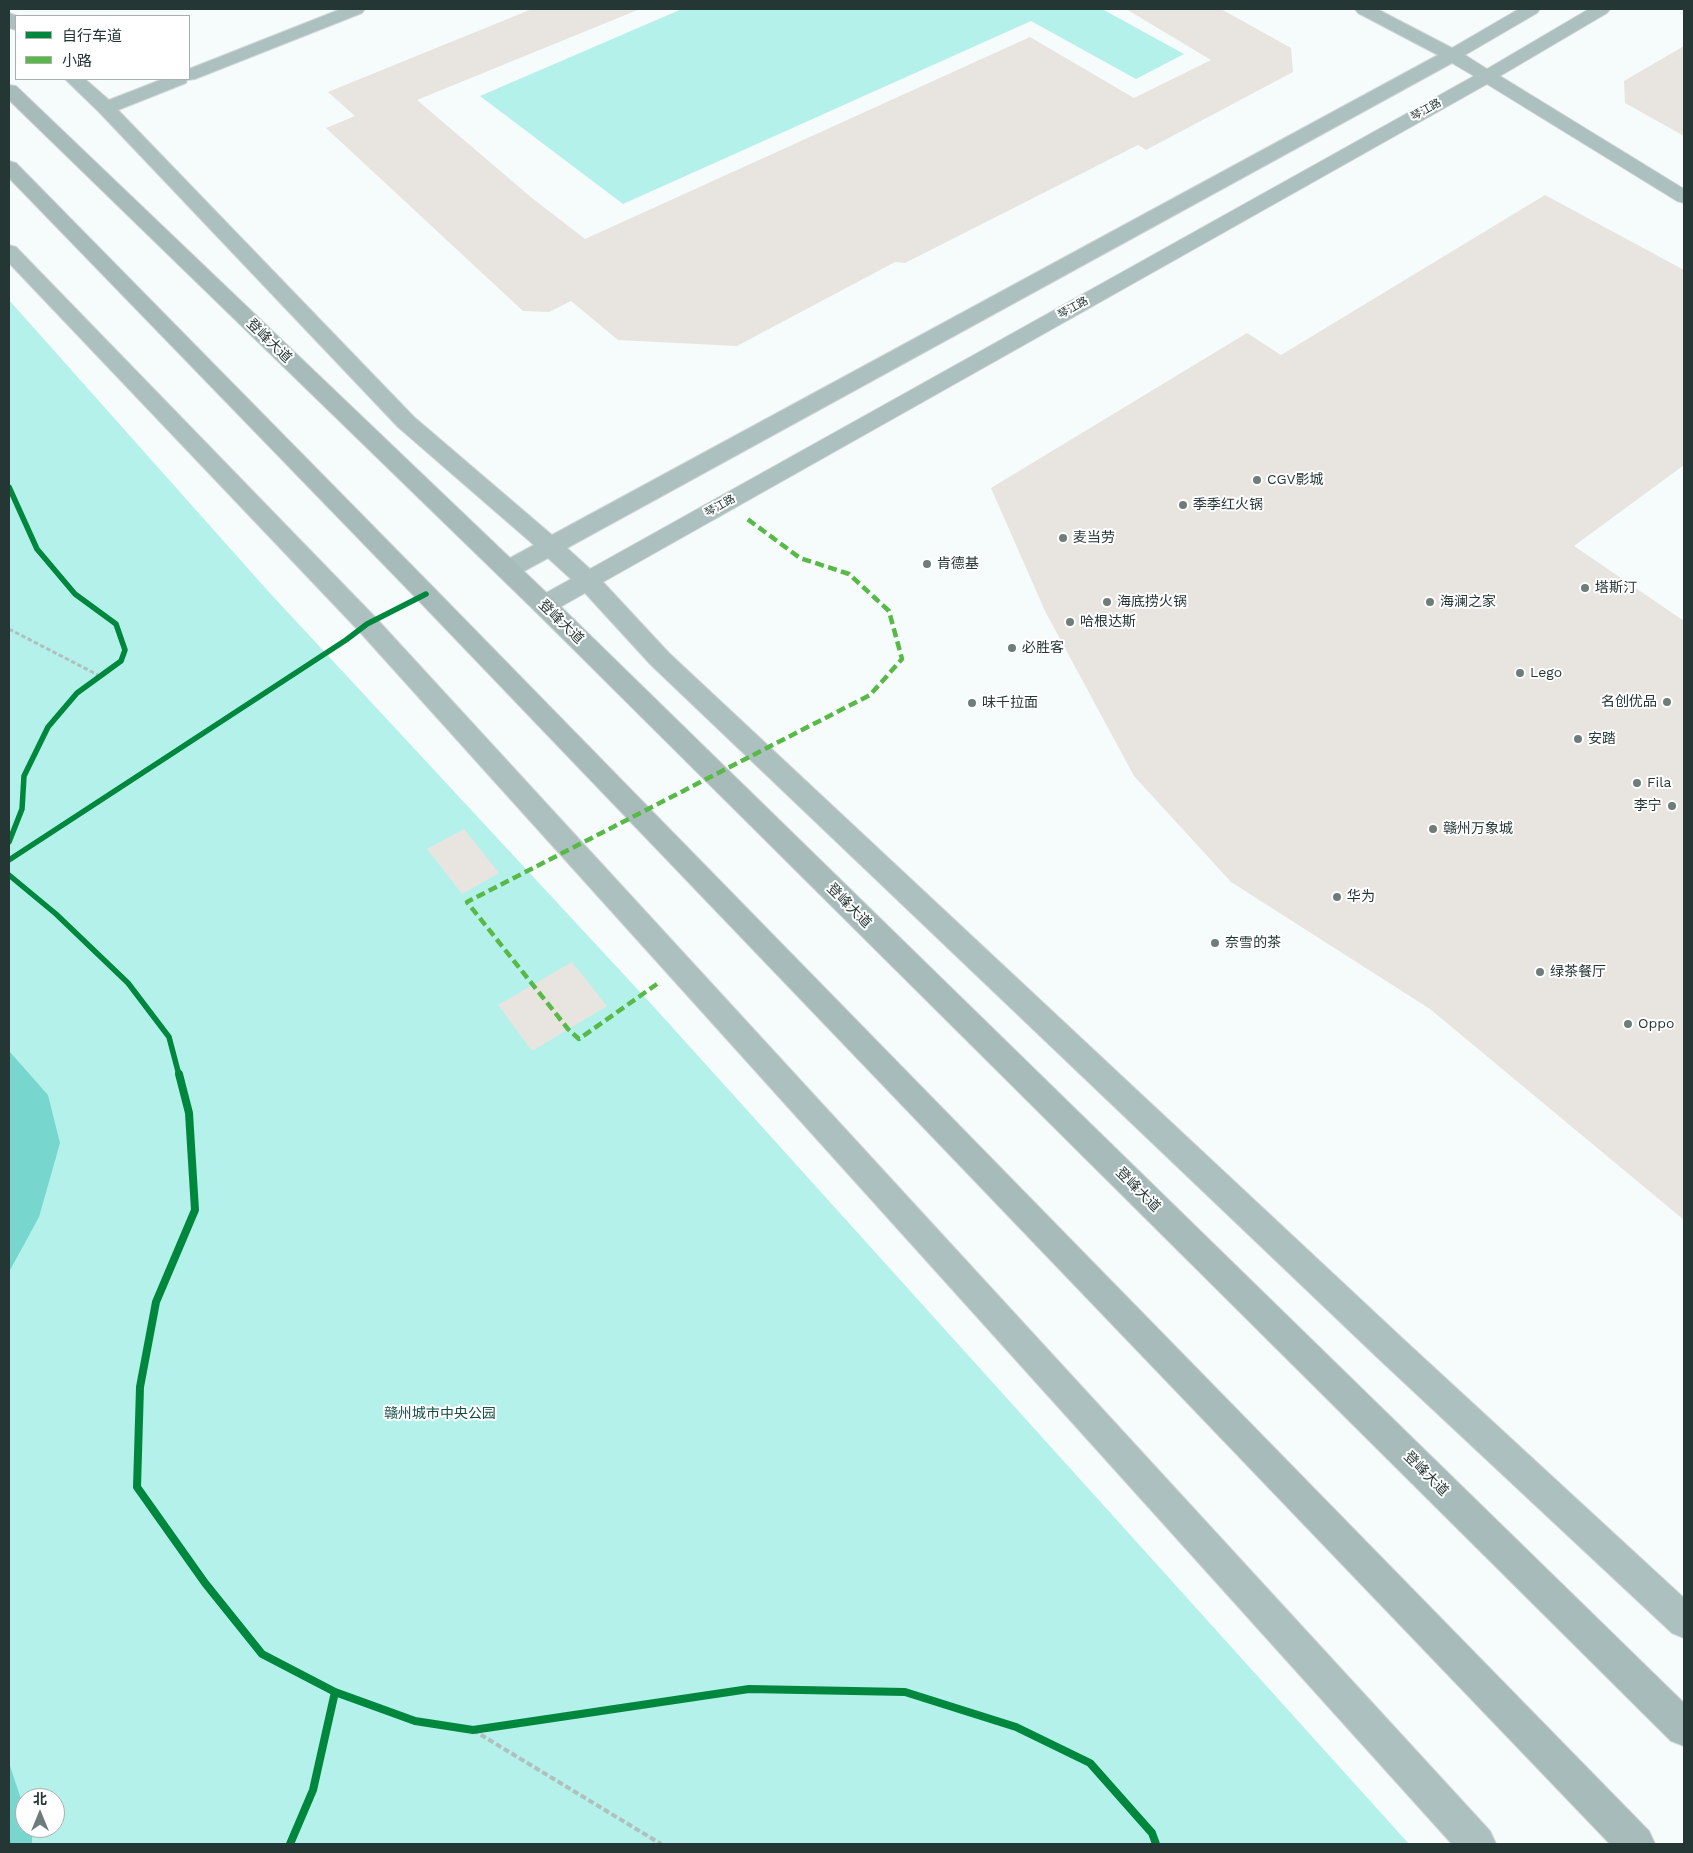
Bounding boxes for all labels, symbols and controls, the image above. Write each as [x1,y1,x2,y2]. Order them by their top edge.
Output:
legend [15,15,190,80]
text: 自行车道 [62,27,122,45]
text: 小路 [62,52,92,70]
street label: 琴江路 [1408,96,1444,124]
street label: 琴江路 [1055,294,1091,322]
street label: 登峰大道 [243,316,295,366]
place label: CGV影城 [1267,472,1324,488]
marker: CGV影城 [1251,474,1263,486]
street label: 琴江路 [702,492,738,520]
place label: 季季红火锅 [1193,497,1263,513]
marker: 季季红火锅 [1177,499,1189,511]
place label: 麦当劳 [1073,530,1115,546]
marker: 麦当劳 [1057,532,1069,544]
place label: 肯德基 [937,556,979,572]
marker: 肯德基 [921,558,933,570]
place label: 塔斯汀 [1595,580,1637,596]
marker: 塔斯汀 [1579,582,1591,594]
place label: 海底捞火锅 [1117,594,1187,610]
place label: 海澜之家 [1440,594,1496,610]
marker: 海底捞火锅 [1101,596,1113,608]
marker: 海澜之家 [1424,596,1436,608]
street label: 登峰大道 [535,597,587,647]
place label: 哈根达斯 [1080,614,1136,630]
marker: 哈根达斯 [1064,616,1076,628]
place label: 必胜客 [1022,640,1064,656]
marker: 必胜客 [1006,642,1018,654]
place label: Lego [1530,665,1562,681]
marker: Lego [1514,667,1526,679]
place label: 名创优品 [1601,694,1657,710]
place label: 味千拉面 [982,695,1038,711]
marker: 名创优品 [1661,696,1673,708]
marker: 味千拉面 [966,697,978,709]
place label: 安踏 [1588,731,1616,747]
marker: 安踏 [1572,733,1584,745]
place label: Fila [1647,775,1671,791]
marker: Fila [1631,777,1643,789]
place label: 李宁 [1634,798,1662,814]
marker: 李宁 [1666,800,1678,812]
place label: 赣州万象城 [1443,821,1513,837]
marker: 赣州万象城 [1427,823,1439,835]
street label: 登峰大道 [823,880,875,932]
place label: 华为 [1347,889,1375,905]
marker: 华为 [1331,891,1343,903]
place label: 奈雪的茶 [1225,935,1281,951]
marker: 奈雪的茶 [1209,937,1221,949]
place label: 绿茶餐厅 [1550,964,1606,980]
marker: 绿茶餐厅 [1534,966,1546,978]
place label: Oppo [1638,1016,1674,1032]
marker: Oppo [1622,1018,1634,1030]
street label: 登峰大道 [1112,1164,1164,1216]
park label: 赣州城市中央公园 [384,1406,496,1422]
street label: 登峰大道 [1400,1448,1452,1500]
north arrow [15,1788,65,1838]
text: 北 [33,1791,47,1807]

